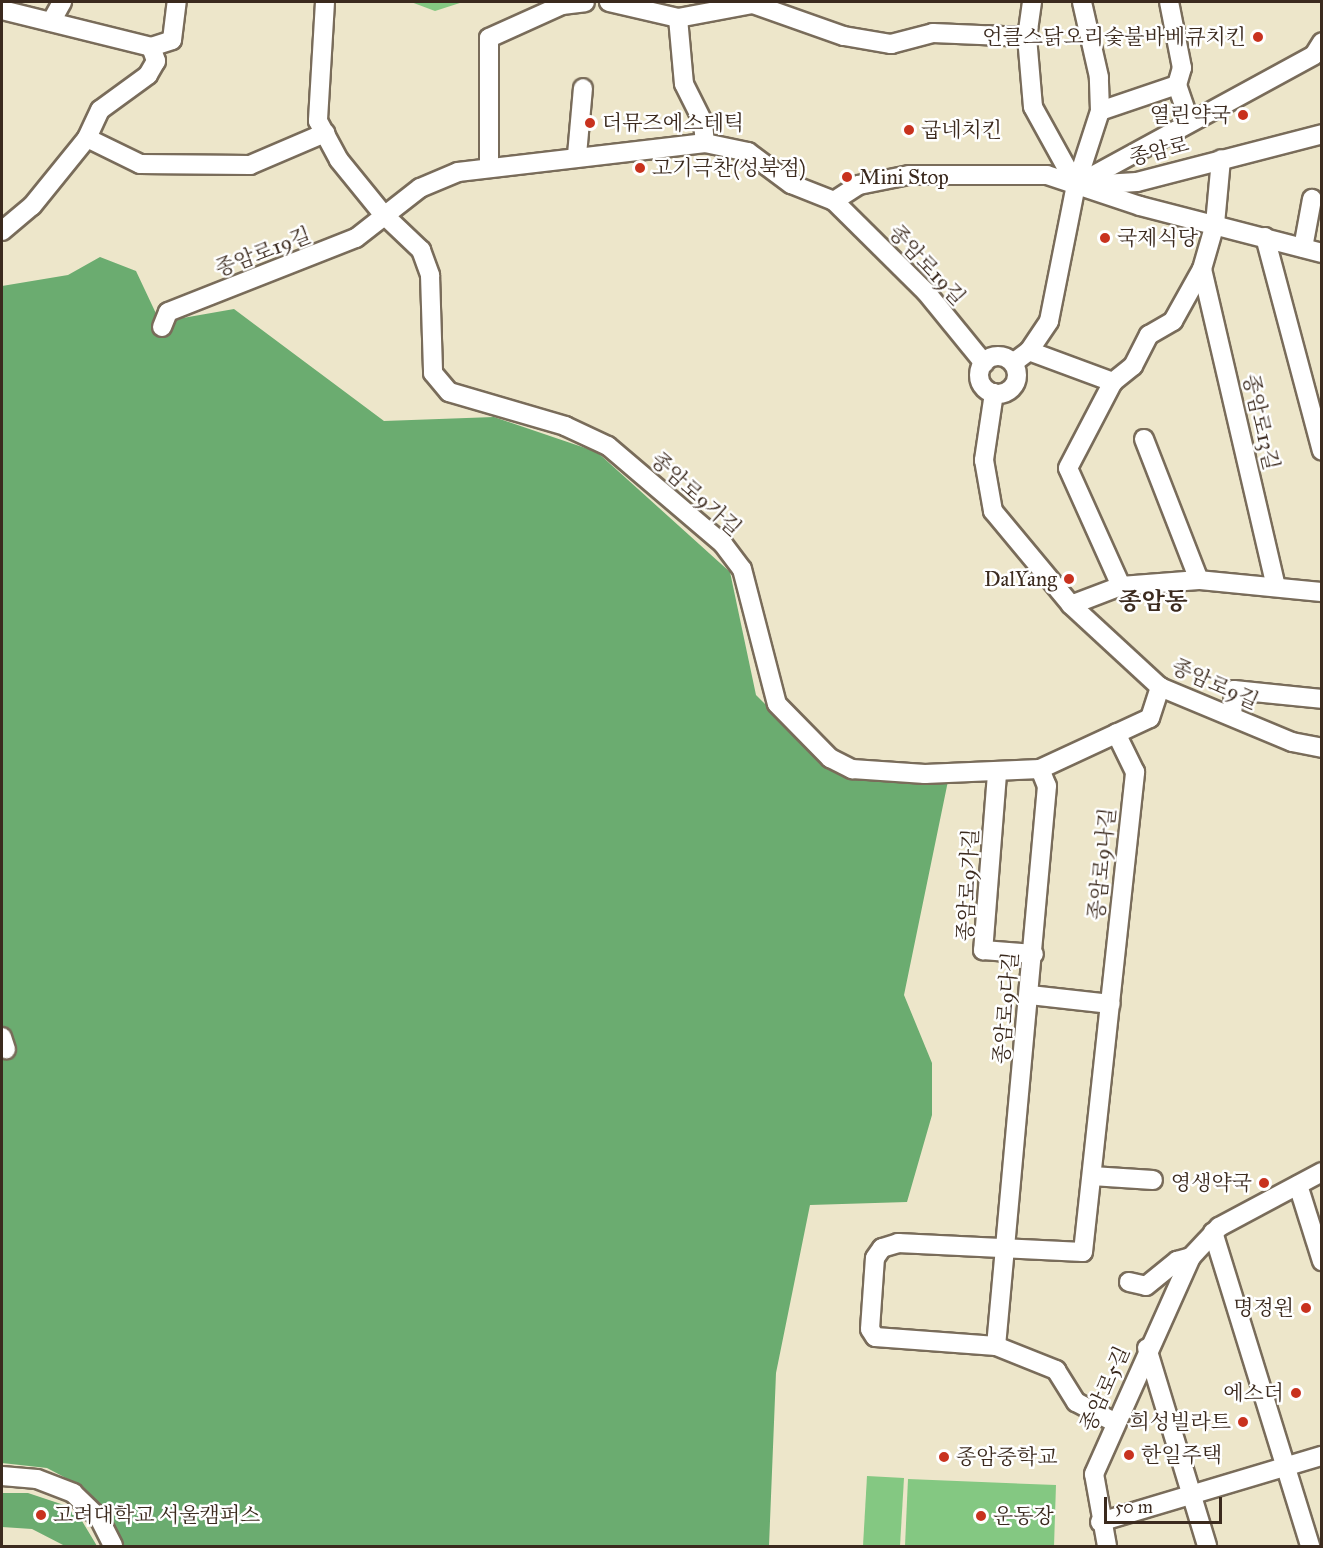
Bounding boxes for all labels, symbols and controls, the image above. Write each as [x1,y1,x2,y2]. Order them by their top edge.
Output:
place label: 언클스닭오리숯불바베큐치킨 [982,24,1246,50]
marker: 언클스닭오리숯불바베큐치킨 [1251,30,1265,44]
place label: 열린약국 [1150,102,1231,128]
marker: 열린약국 [1236,108,1250,122]
place label: 더뮤즈에스테틱 [602,110,744,136]
marker: 더뮤즈에스테틱 [583,116,597,130]
place label: 굽네치킨 [921,117,1002,143]
marker: 굽네치킨 [902,123,916,137]
street label: 종암로 [1126,131,1192,171]
place label: 고기극찬(성북점) [652,155,806,181]
marker: 고기극찬(성북점) [633,161,647,175]
place label: Mini Stop [859,164,949,190]
marker: Mini Stop [840,170,854,184]
street label: 종암로19길 [883,220,971,310]
street label: 종암로19길 [212,222,314,282]
place label: 국제식당 [1117,225,1198,251]
marker: 국제식당 [1098,231,1112,245]
street label: 종암로13길 [1238,372,1284,472]
street label: 종암로9가길 [646,447,746,541]
place label: DalYang [984,566,1057,592]
marker: DalYang [1062,572,1076,586]
district label: 종암동 [1118,588,1188,616]
street label: 종암로9길 [1168,654,1262,714]
street label: 종암로9나길 [1084,807,1120,921]
street label: 종암로9가길 [952,828,984,942]
street label: 종암로9다길 [989,951,1023,1065]
place label: 영생약국 [1171,1170,1252,1196]
marker: 영생약국 [1257,1176,1271,1190]
place label: 명정원 [1233,1295,1294,1321]
marker: 명정원 [1299,1301,1313,1315]
street label: 종암로5길 [1075,1342,1135,1436]
place label: 에스더 [1223,1380,1284,1406]
marker: 에스더 [1289,1386,1303,1400]
place label: 희성빌라트 [1130,1409,1231,1435]
marker: 희성빌라트 [1236,1415,1250,1429]
place label: 한일주택 [1141,1442,1222,1468]
place label: 종암중학교 [956,1444,1057,1470]
marker: 한일주택 [1122,1448,1136,1462]
marker: 종암중학교 [937,1450,951,1464]
scale bar [1107,1485,1226,1523]
text: 50 m [1115,1496,1153,1518]
place label: 고려대학교 서울캠퍼스 [53,1502,260,1528]
place label: 운동장 [993,1503,1054,1529]
marker: 고려대학교 서울캠퍼스 [34,1508,48,1522]
marker: 운동장 [974,1509,988,1523]

